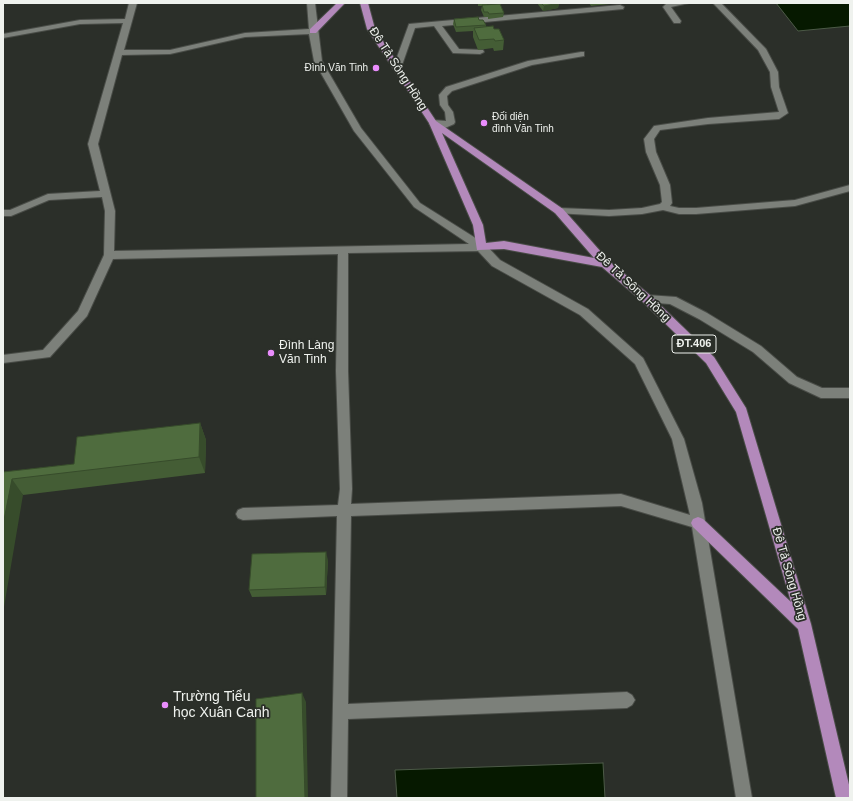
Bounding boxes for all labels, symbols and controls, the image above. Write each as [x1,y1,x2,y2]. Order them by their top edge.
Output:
street label: Đê Tả Sông Hồng [366,25,430,113]
place label: Đình Văn Tinh [304,62,368,74]
marker: Đình Văn Tinh [371,63,381,73]
place label: Đối diện đình Văn Tinh [492,111,554,134]
marker: Đối diện đình Văn Tinh [479,118,489,128]
street label: Đê Tả Sông Hồng [593,249,673,325]
road number: ĐT.406 [672,335,716,353]
place label: Đình Làng Văn Tinh [279,339,334,367]
marker: Đình Làng Văn Tinh [266,348,276,358]
street label: Đê Tả Sông Hồng [769,526,809,622]
place label: Trường Tiểu học Xuân Canh [173,689,270,722]
marker: Trường Tiểu học Xuân Canh [160,700,170,710]

